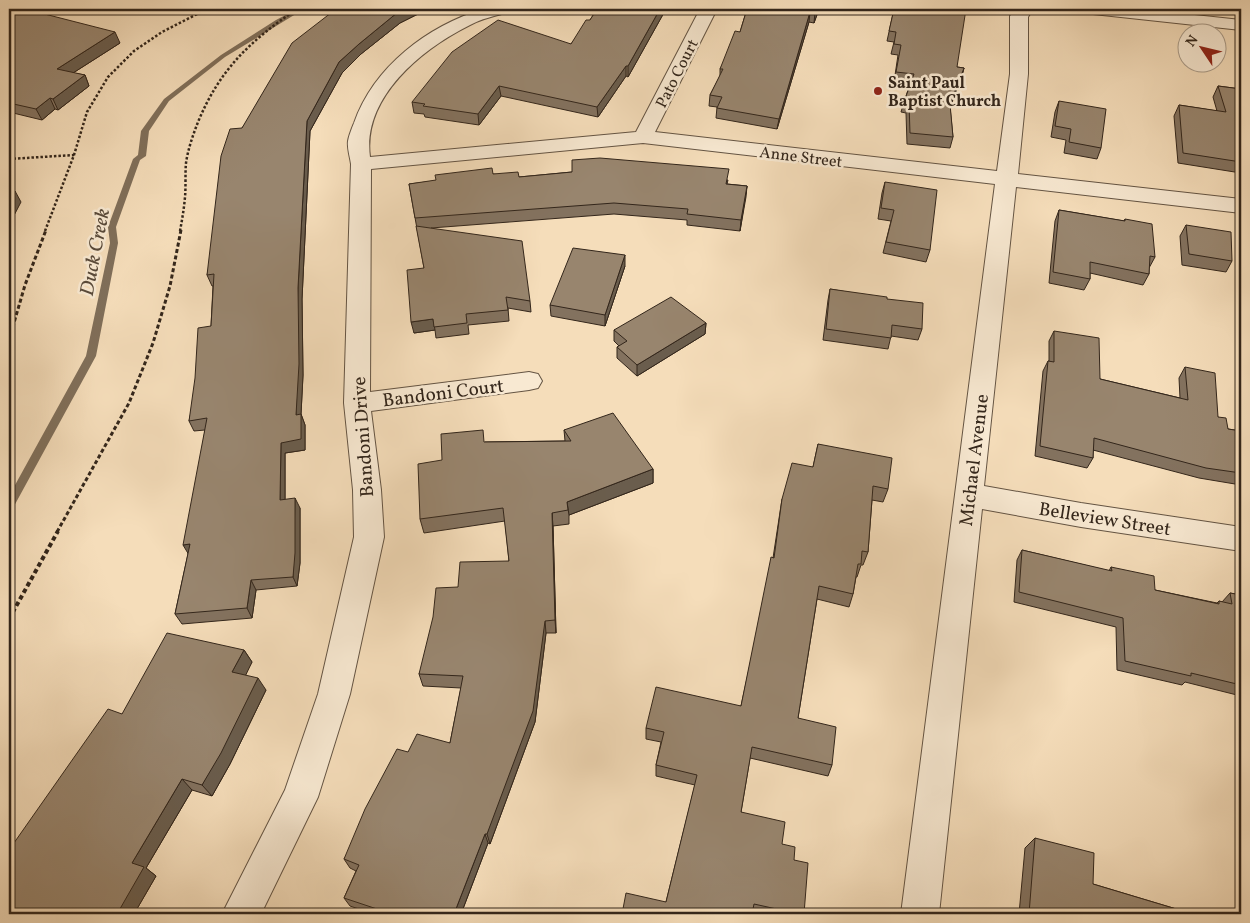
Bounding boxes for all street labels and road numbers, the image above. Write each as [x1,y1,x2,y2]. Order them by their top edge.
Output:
street label: Pato Court [651,35,705,112]
street label: Anne Street [758,142,844,174]
street label: Bandoni Court [381,374,506,414]
street label: Bandoni Drive [347,376,381,498]
street label: Michael Avenue [954,393,996,528]
street label: Belleview Street [1037,497,1173,543]

